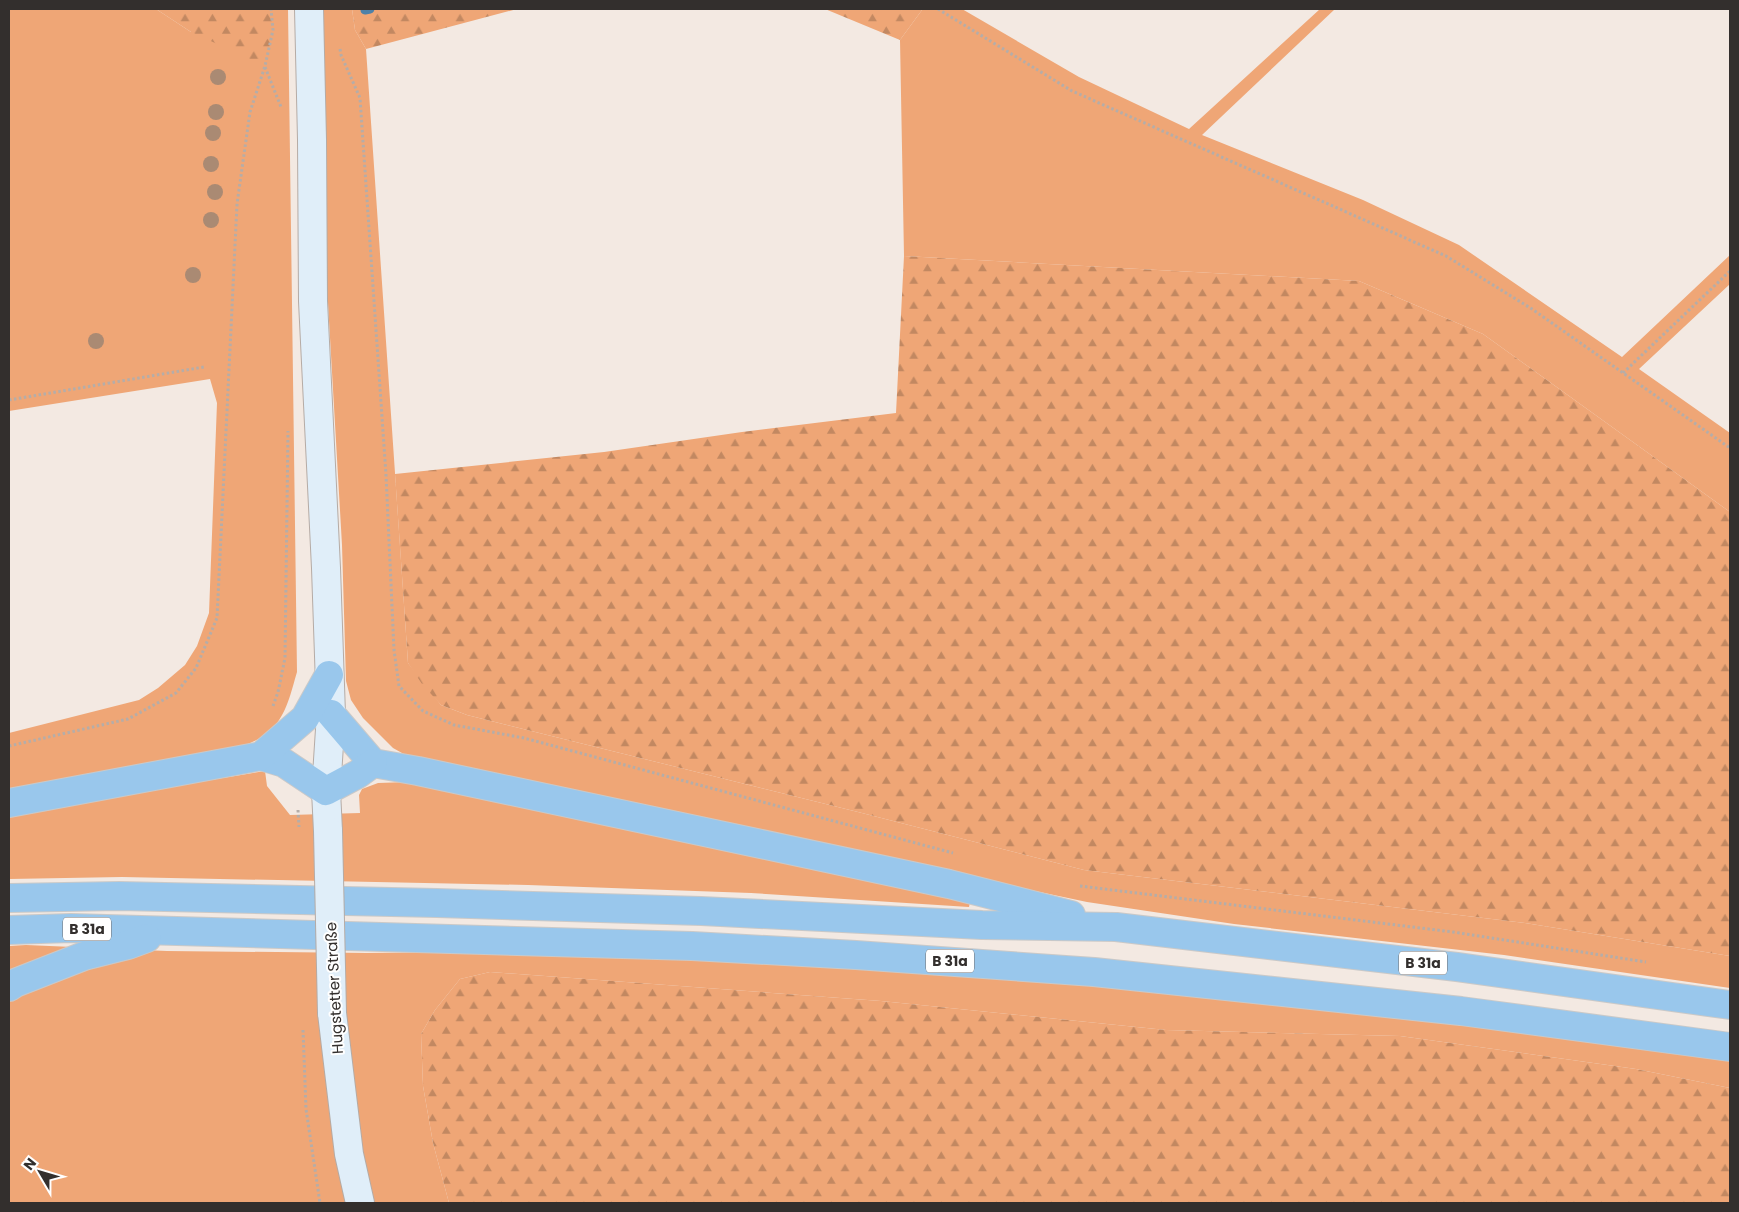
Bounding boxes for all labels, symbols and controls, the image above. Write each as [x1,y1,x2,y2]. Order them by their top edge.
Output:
road number: B 31a [63,918,111,941]
street label: Hugstetter Straße [320,922,348,1054]
road number: B 31a [926,949,974,972]
road number: B 31a [1399,951,1447,974]
north arrow [15,1147,65,1197]
text: N [19,1154,41,1174]

